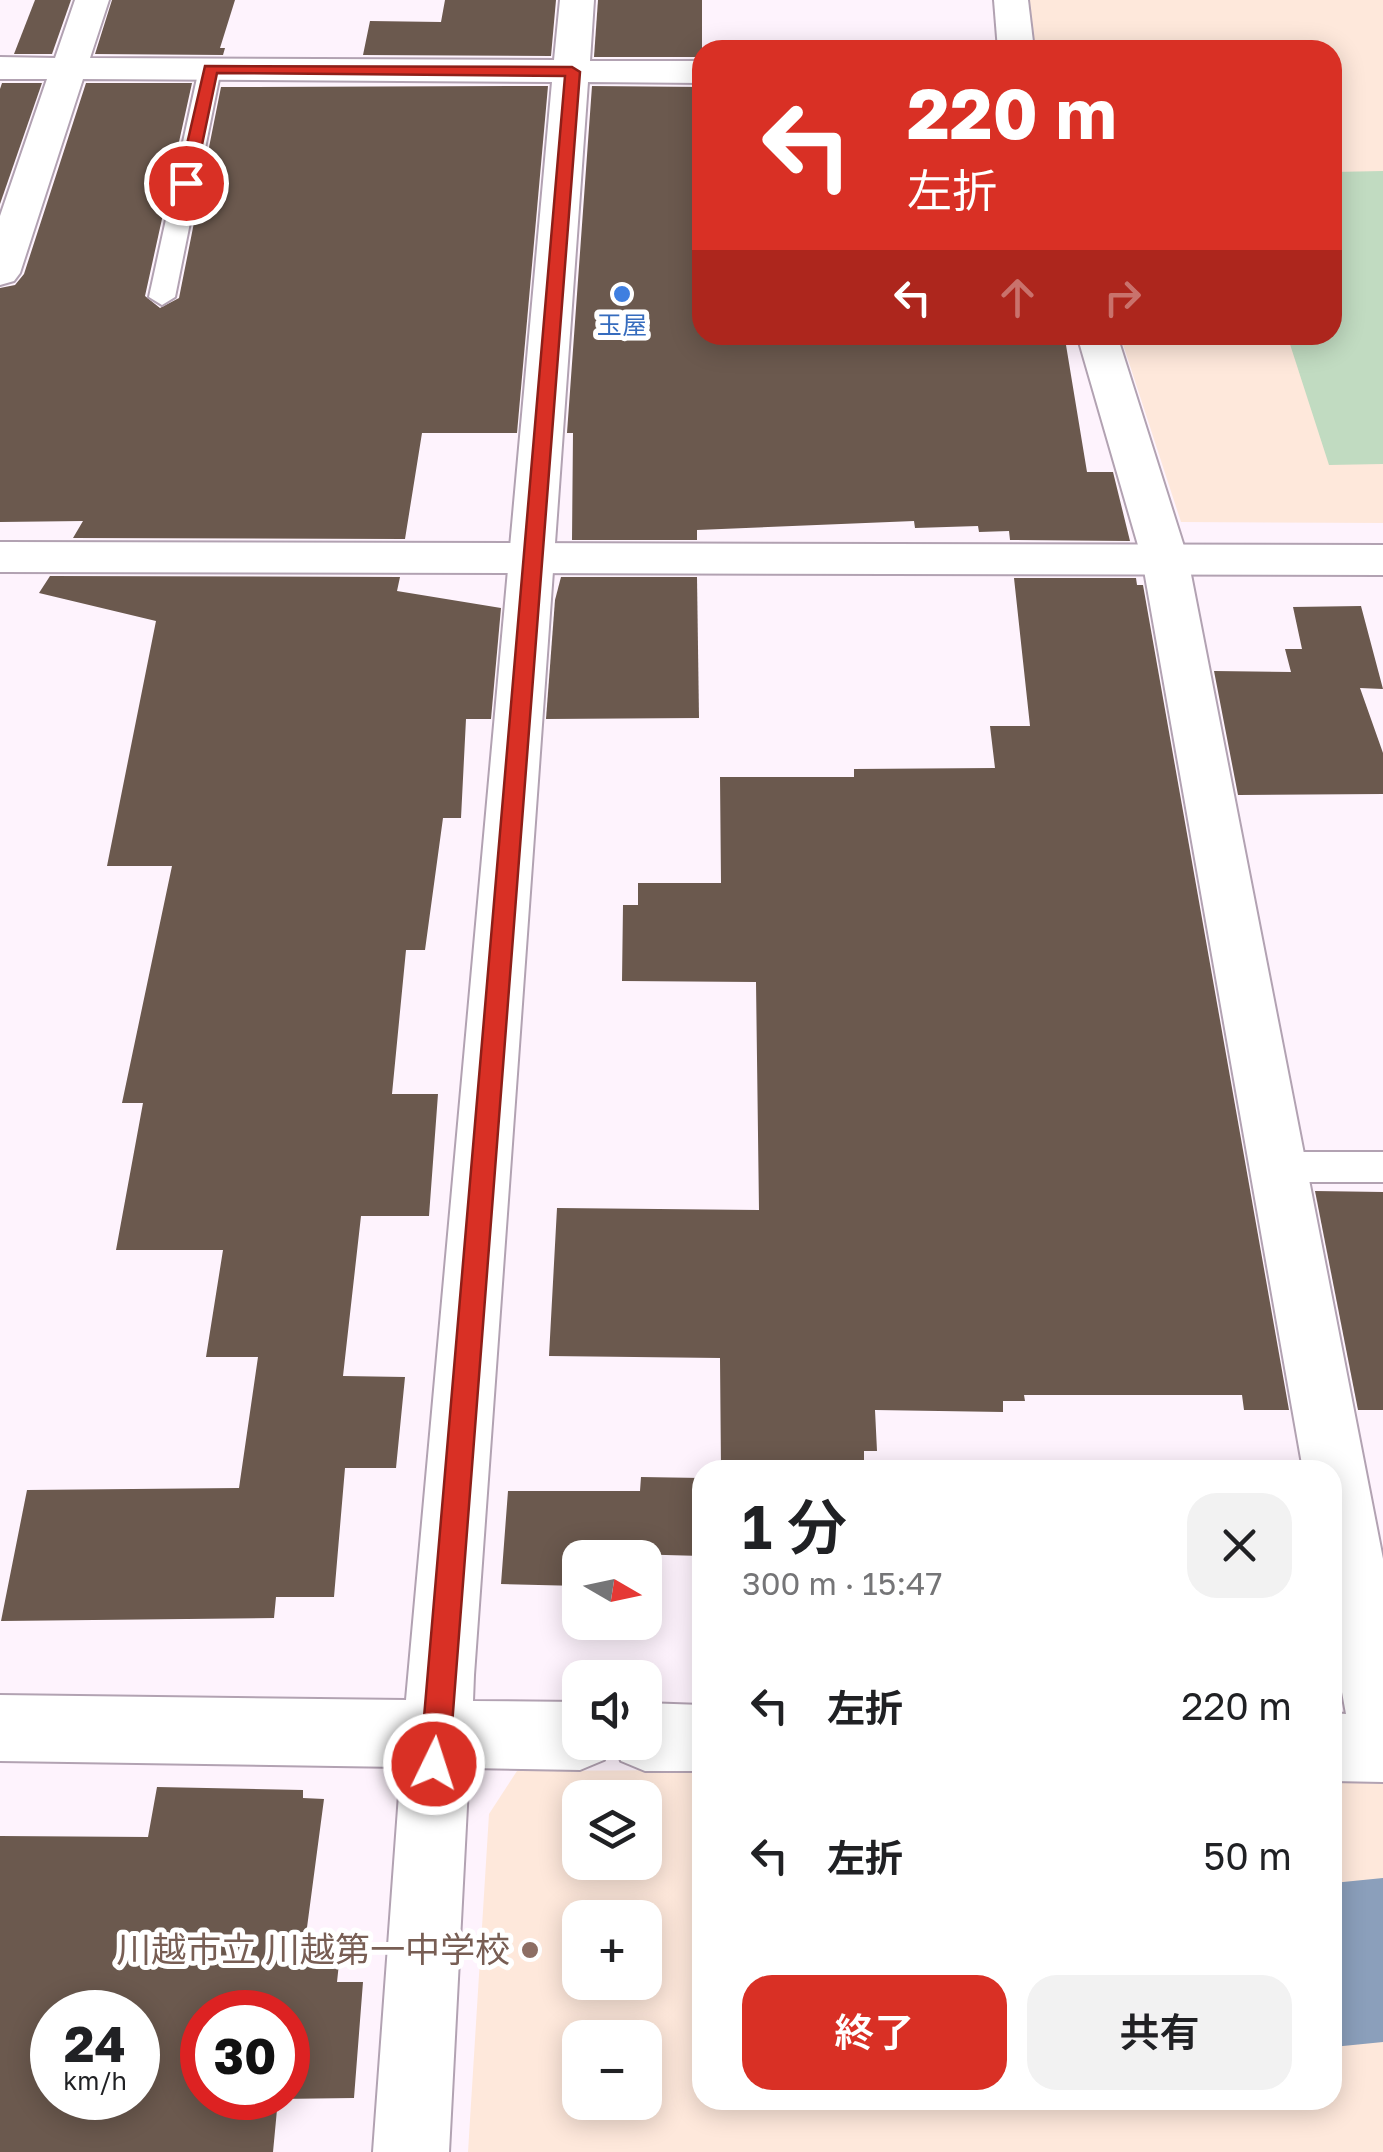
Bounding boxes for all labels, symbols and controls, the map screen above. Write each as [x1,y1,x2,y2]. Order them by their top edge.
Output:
text: 220 m [907,70,1117,154]
icon: left [742,80,872,210]
pin [144,141,229,226]
icon: arrive [159,156,214,211]
text: 左折 [907,163,997,217]
icon: left [885,270,940,325]
icon: ahead [990,270,1045,325]
icon: right [1095,270,1150,325]
marker: 玉屋 [611,283,633,305]
place label: 玉屋 [597,309,647,340]
text: 1 分 [742,1490,847,1562]
button: close [1187,1493,1292,1598]
north arrow [562,1540,662,1640]
map controls [562,1540,662,2120]
text: 300 m · 15:47 [742,1564,942,1602]
button: sound [562,1660,662,1760]
icon: left [742,1678,797,1733]
text: 220 m [1181,1683,1292,1728]
text: 左折 [827,1685,903,1730]
position arrow [382,1712,486,1816]
button: layers [562,1780,662,1880]
icon: left [742,1828,797,1883]
text: 50 m [1203,1833,1292,1878]
text: 左折 [827,1835,903,1880]
button: + [562,1900,662,2000]
place label: 川越市立 川越第一中学校 [116,1928,510,1970]
marker: 川越市立 川越第一中学校 [519,1939,541,1961]
button: 終了 [742,1975,1007,2090]
button: 共有 [1027,1975,1292,2090]
speed limit sign: 30 [180,1990,310,2120]
text: 24 [64,2013,126,2073]
button: − [562,2020,662,2120]
text: km/h [63,2065,127,2096]

